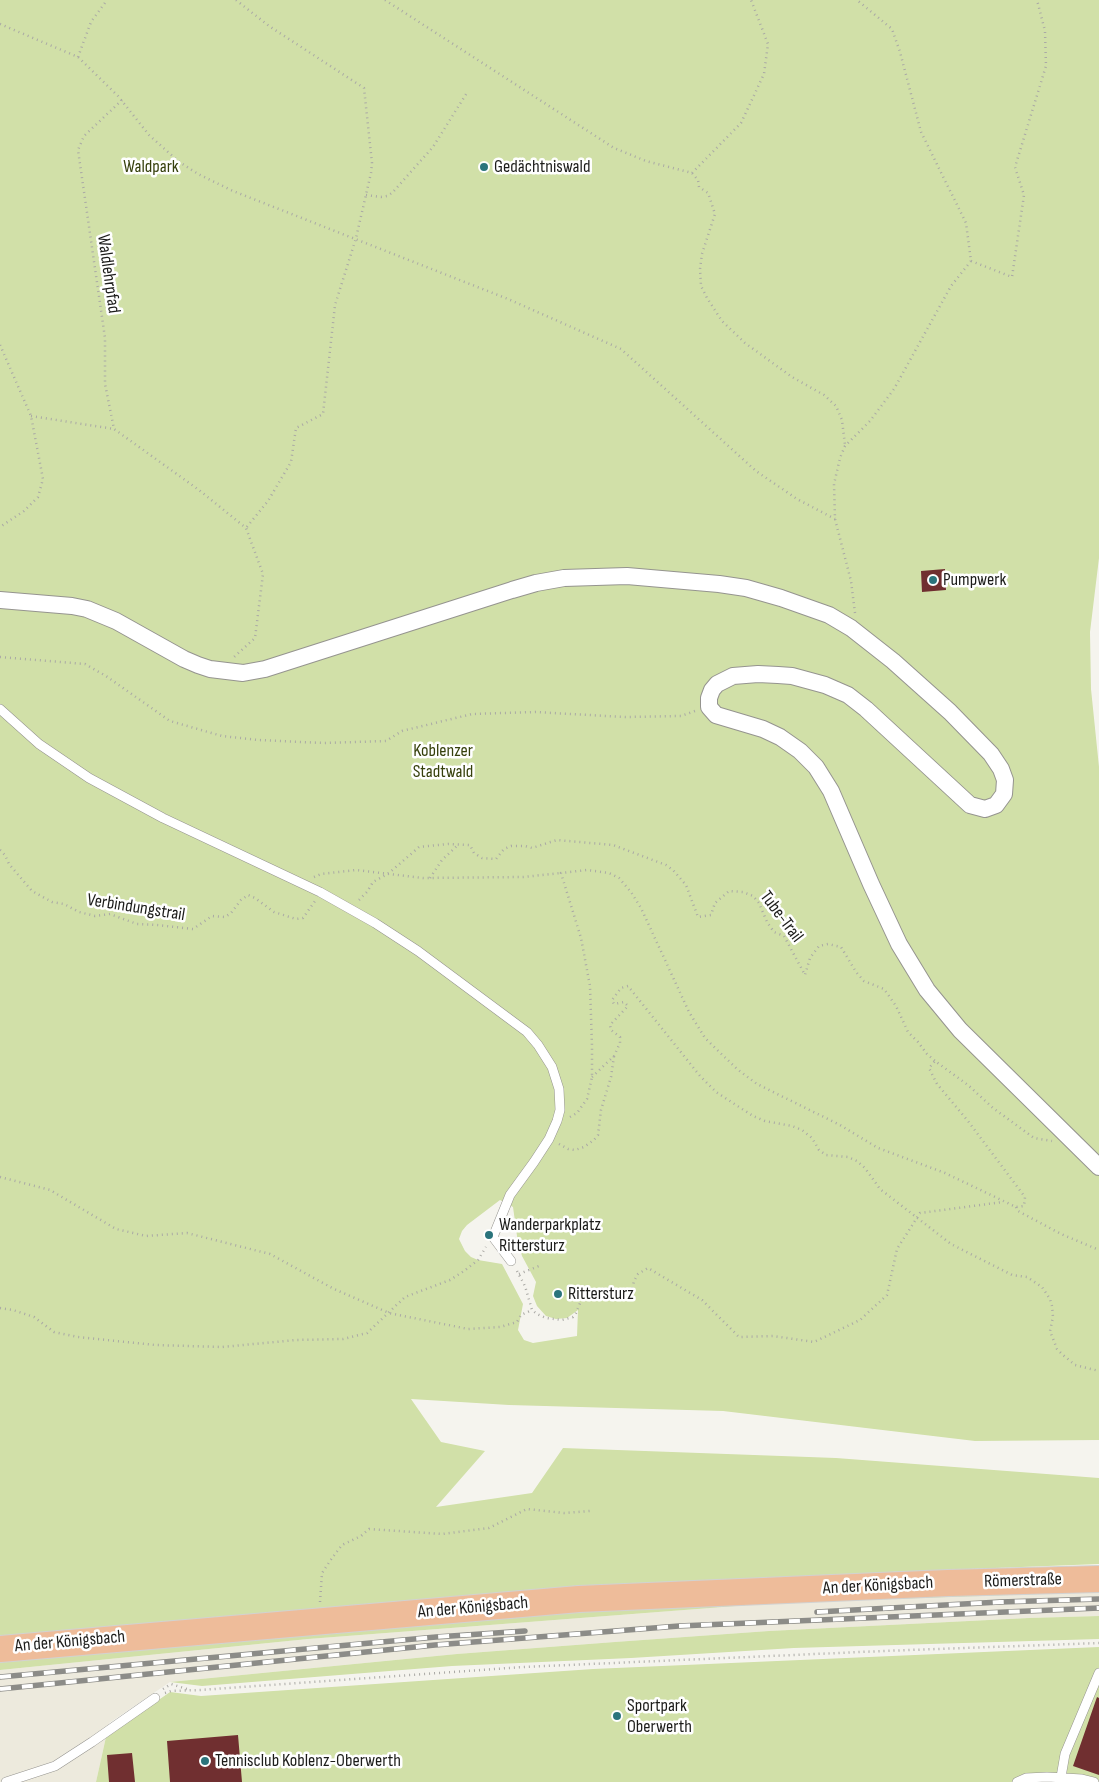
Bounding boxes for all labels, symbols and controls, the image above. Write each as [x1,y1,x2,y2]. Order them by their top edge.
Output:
park label: Waldpark [123,156,179,178]
place label: Gedächtniswald [494,156,590,178]
marker: Gedächtniswald [478,161,490,173]
street label: Waldlehrpfad [92,233,124,315]
place label: Pumpwerk [943,569,1006,591]
marker: Pumpwerk [927,574,939,586]
park label: Koblenzer Stadtwald [413,740,473,782]
street label: Tube-Trail [755,887,807,947]
street label: Verbindungstrail [85,890,187,926]
place label: Wanderparkplatz Rittersturz [499,1214,601,1256]
marker: Wanderparkplatz Rittersturz [483,1229,495,1241]
place label: Rittersturz [568,1283,634,1305]
marker: Rittersturz [552,1288,564,1300]
street label: Römerstraße [984,1569,1062,1593]
street label: An der Königsbach [822,1572,934,1600]
street label: An der Königsbach [417,1592,529,1624]
street label: An der Königsbach [14,1626,126,1658]
place label: Sportpark Oberwerth [627,1695,692,1738]
marker: Sportpark Oberwerth [611,1710,623,1722]
place label: Tennisclub Koblenz-Oberwerth [215,1750,401,1772]
marker: Tennisclub Koblenz-Oberwerth [199,1755,211,1767]

